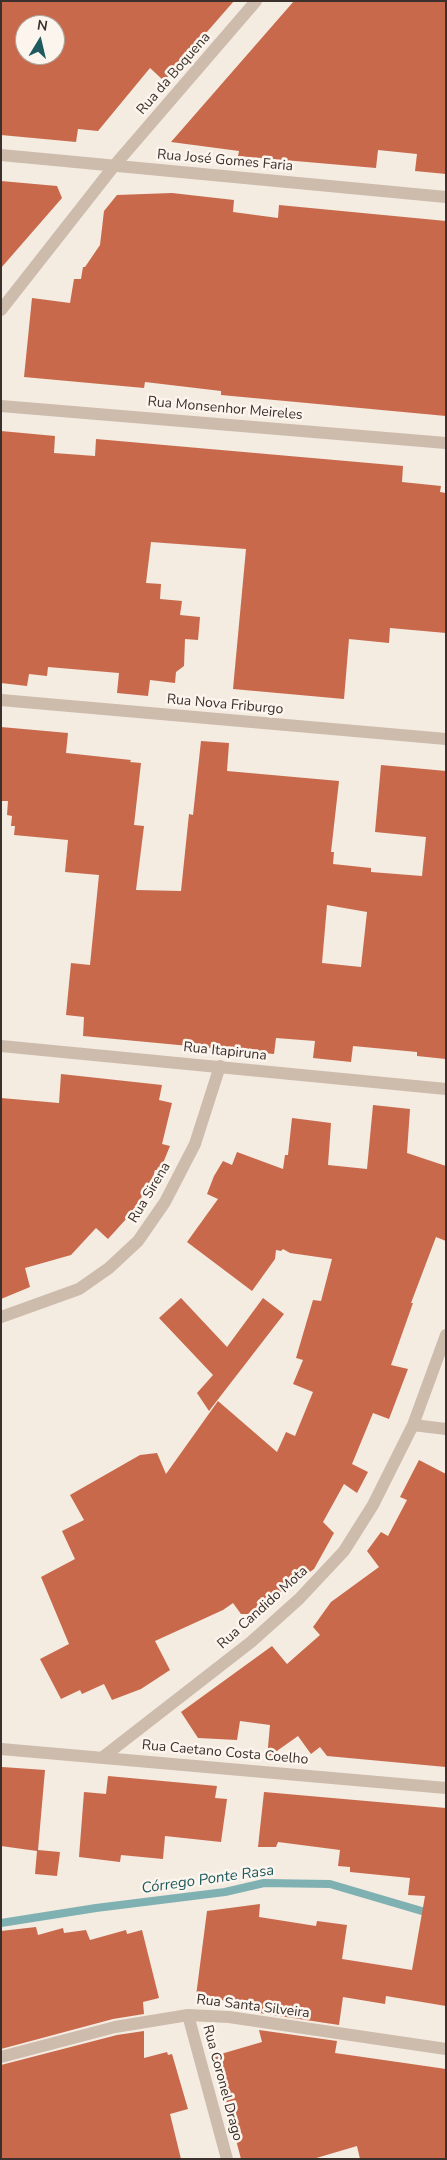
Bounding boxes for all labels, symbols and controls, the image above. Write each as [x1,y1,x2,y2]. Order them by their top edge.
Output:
north arrow [15,15,65,65]
text: N [36,15,49,36]
street label: Rua da Boquena [134,29,214,119]
street label: Rua José Gomes Faria [156,147,294,175]
street label: Rua Monsenhor Meireles [147,394,303,424]
street label: Rua Nova Friburgo [166,692,284,718]
street label: Rua Itapiruna [182,1039,268,1065]
street label: Rua Sirena [125,1160,175,1226]
street label: Rua Candido Mota [214,1563,312,1653]
street label: Rua Caetano Costa Coelho [141,1737,309,1769]
water label: Córrego Ponte Rasa [141,1862,275,1898]
street label: Rua Santa Silveira [195,1992,311,2022]
street label: Rua Coronel Drago [198,2023,246,2143]

